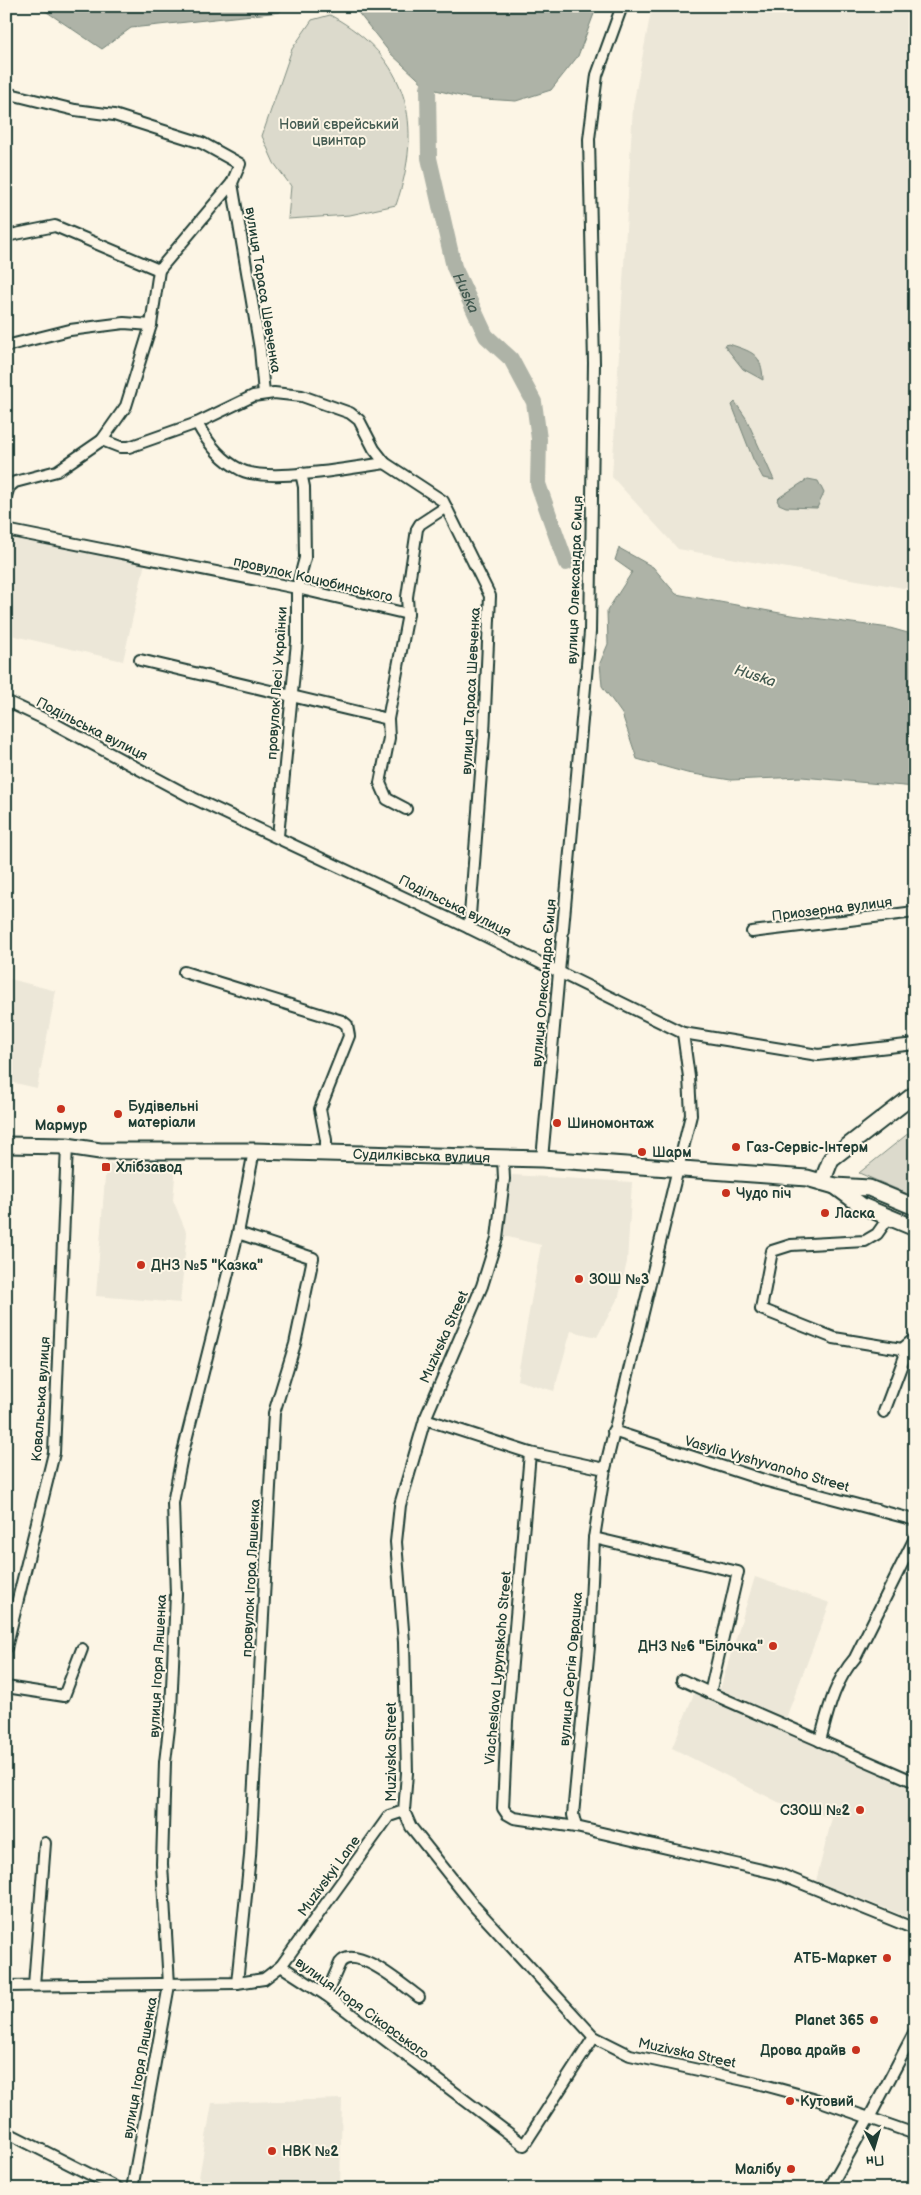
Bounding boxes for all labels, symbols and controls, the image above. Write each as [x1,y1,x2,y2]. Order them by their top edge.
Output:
park label: Новий єврейський цвинтар [279,116,399,149]
street label: вулиця Тараса Шевченка [241,206,285,375]
water label: Huska [448,270,484,316]
street label: вулиця Олександра Ємця [564,495,586,665]
street label: провулок Коцюбинського [232,552,394,606]
street label: провулок Лесі Українки [263,606,291,760]
street label: вулиця Тараса Шевченка [458,606,484,775]
water label: Huska [732,660,778,692]
street label: Подільська вулиця [33,694,151,765]
street label: Подільська вулиця [396,871,514,941]
street label: Приозерна вулиця [771,893,893,925]
street label: вулиця Олександра Ємця [528,898,560,1068]
place label: Будівельні матеріали [128,1098,199,1131]
marker: Мармур [55,1103,67,1115]
marker: Будівельні матеріали [112,1108,124,1120]
place label: Шиномонтаж [567,1115,654,1132]
place label: Мармур [35,1117,88,1134]
marker: Шиномонтаж [551,1117,563,1129]
place label: Газ-Сервіс-Інтерм [746,1139,868,1156]
marker: Газ-Сервіс-Інтерм [730,1141,742,1153]
place label: Шарм [652,1144,692,1161]
street label: Судилківська вулиця [353,1145,491,1166]
marker: Шарм [636,1146,648,1158]
place label: Хлібзавод [115,1159,183,1176]
marker: Хлібзавод [100,1161,112,1173]
place label: Чудо піч [736,1185,791,1202]
marker: Чудо піч [720,1187,732,1199]
place label: Ласка [834,1205,876,1222]
marker: Ласка [819,1207,831,1219]
place label: ДНЗ №5 "Казка" [151,1257,263,1274]
marker: ДНЗ №5 "Казка" [135,1259,147,1271]
place label: ЗОШ №3 [589,1271,649,1288]
marker: ЗОШ №3 [573,1273,585,1285]
street label: Muzivska Street [416,1287,472,1386]
street label: Ковальська вулиця [28,1336,54,1462]
street label: Vasylia Vyshyvanoho Street [683,1432,852,1496]
street label: провулок Ігора Ляшенка [238,1498,264,1658]
street label: Viacheslava Lypynskoho Street [481,1570,515,1766]
street label: вулиця Сергія Оврашка [556,1590,586,1747]
street label: вулиця Ігоря Ляшенка [146,1593,170,1738]
place label: ДНЗ №6 "Білочка" [638,1638,763,1655]
marker: ДНЗ №6 "Білочка" [767,1640,779,1652]
street label: Muzivska Street [383,1702,400,1802]
place label: СЗОШ №2 [780,1802,851,1819]
marker: СЗОШ №2 [854,1804,866,1816]
street label: Muzivskyi Lane [294,1832,364,1920]
place label: АТБ-Маркет [793,1950,877,1967]
marker: АТБ-Маркет [881,1952,893,1964]
street label: вулиця Ігоря Сікорського [292,1954,432,2062]
street label: вулиця Ігоря Ляшенка [119,1995,161,2140]
place label: Planet 365 [795,2012,864,2029]
marker: Planet 365 [868,2014,880,2026]
street label: Muzivska Street [637,2034,738,2072]
place label: Дрова драйв [760,2042,846,2059]
marker: Дрова драйв [850,2044,862,2056]
place label: Кутовий [800,2093,854,2110]
marker: Кутовий [784,2095,796,2107]
north arrow [848,2122,898,2172]
place label: НВК №2 [282,2143,339,2160]
marker: НВК №2 [266,2145,278,2157]
text: Пн [865,2151,885,2170]
place label: Малібу [735,2161,781,2178]
marker: Малібу [785,2163,797,2175]

